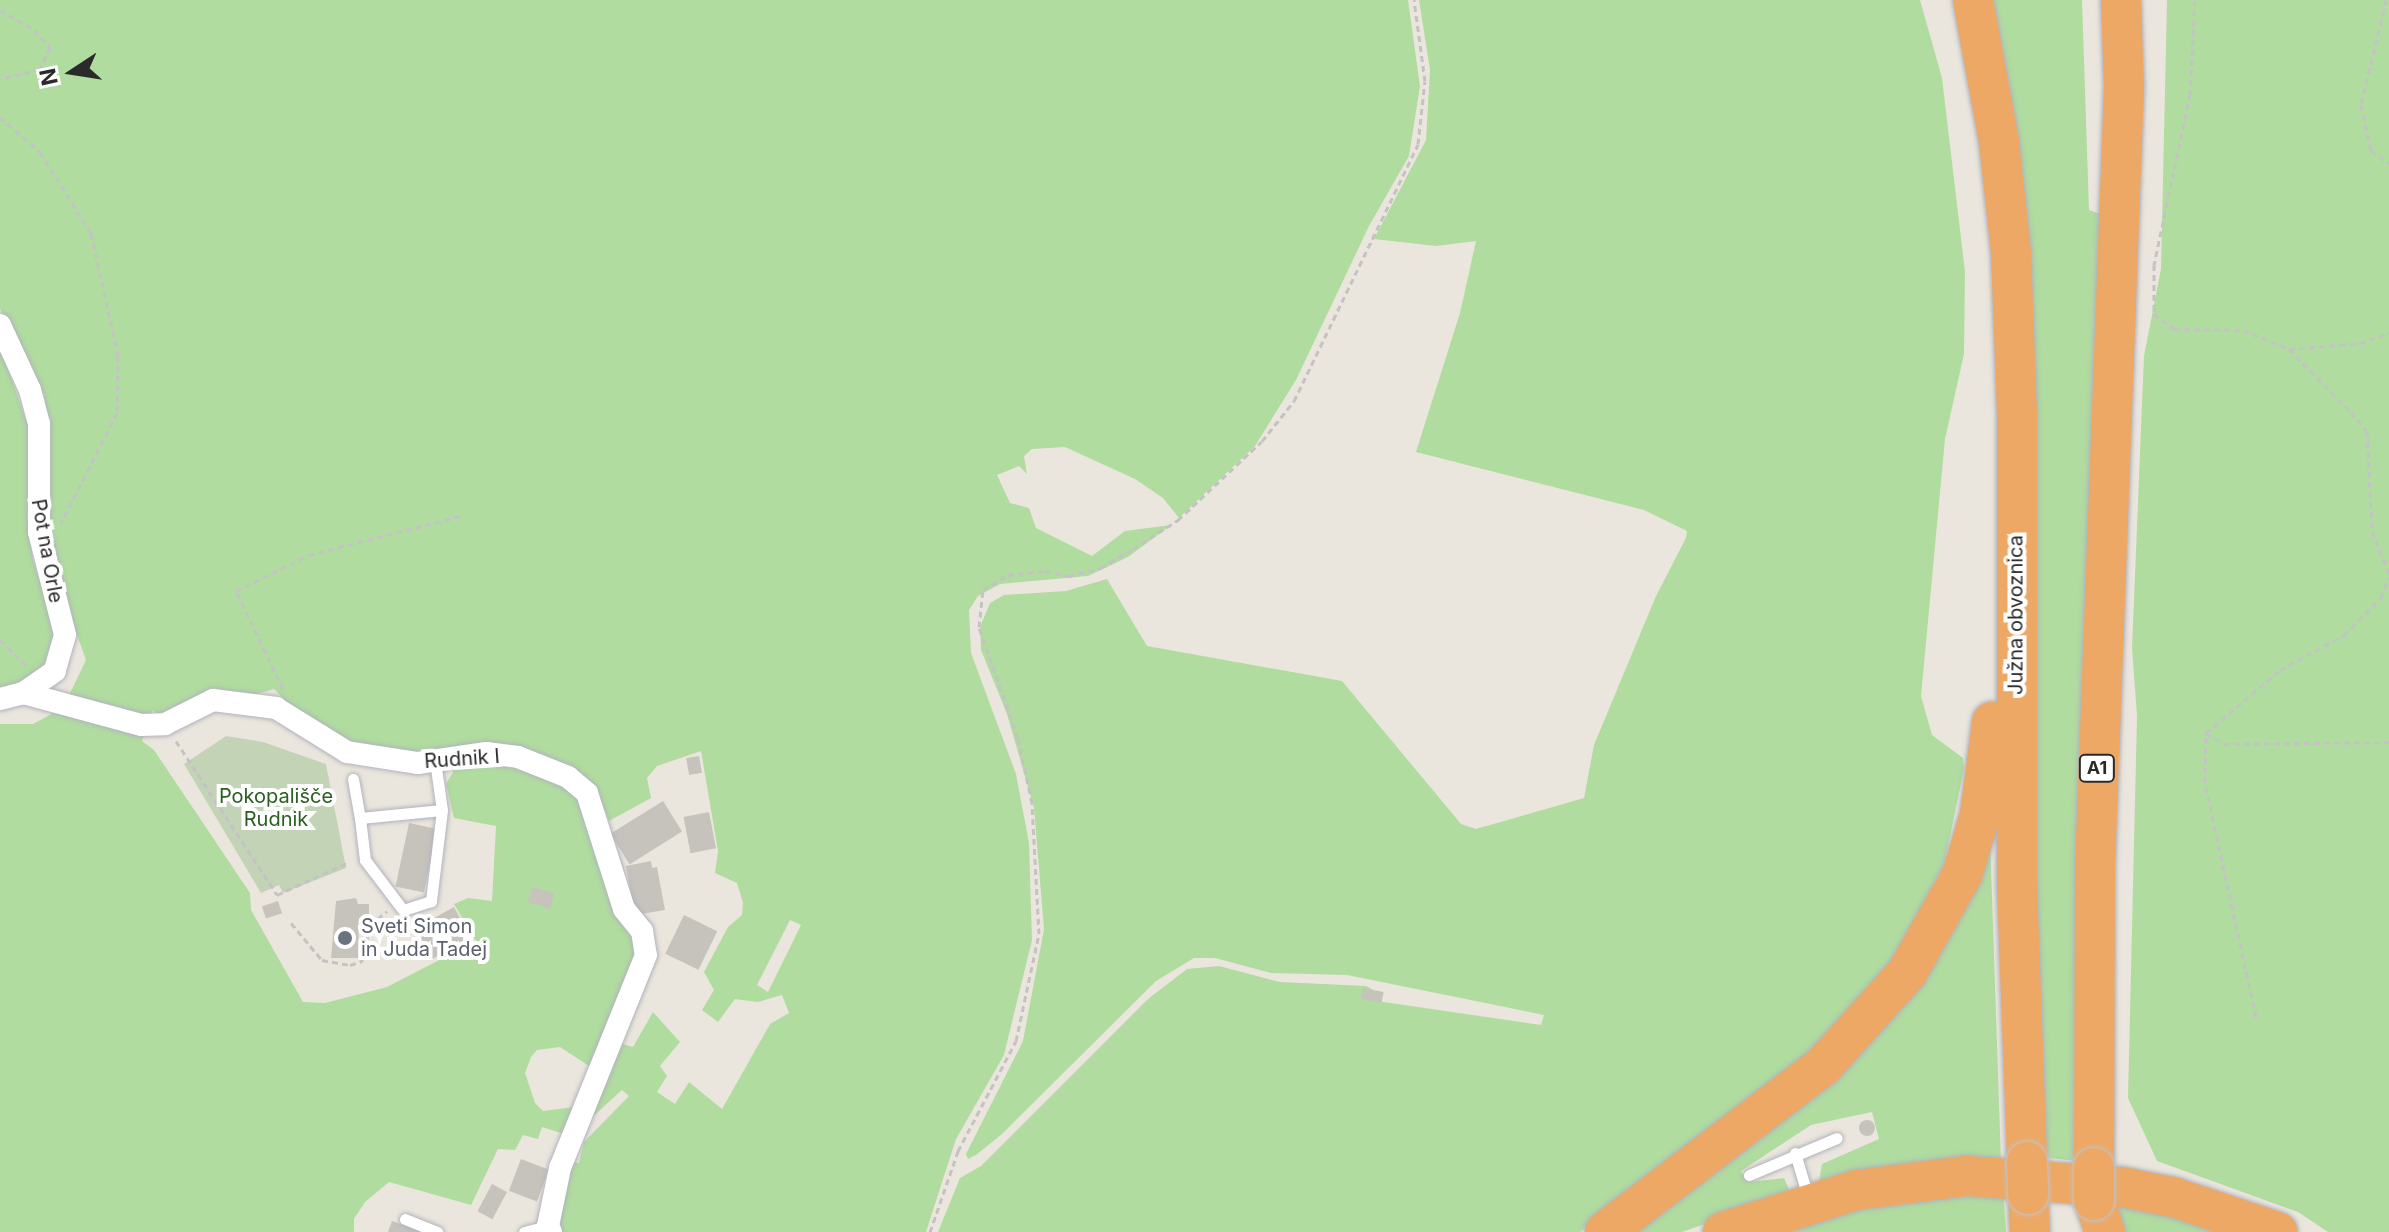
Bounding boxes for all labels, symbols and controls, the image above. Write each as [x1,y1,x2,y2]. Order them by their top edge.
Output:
north arrow [32,32,112,112]
text: N [34,66,63,88]
street label: Pot na Orle [26,497,68,605]
street label: Južna obvoznica [2004,535,2028,695]
street label: Rudnik I [423,744,501,774]
road number: A1 [2077,754,2117,782]
park label: Pokopališče Rudnik [219,785,333,832]
place label: Sveti Simon in Juda Tadej [361,914,487,961]
marker: Sveti Simon in Juda Tadej [336,929,354,947]

